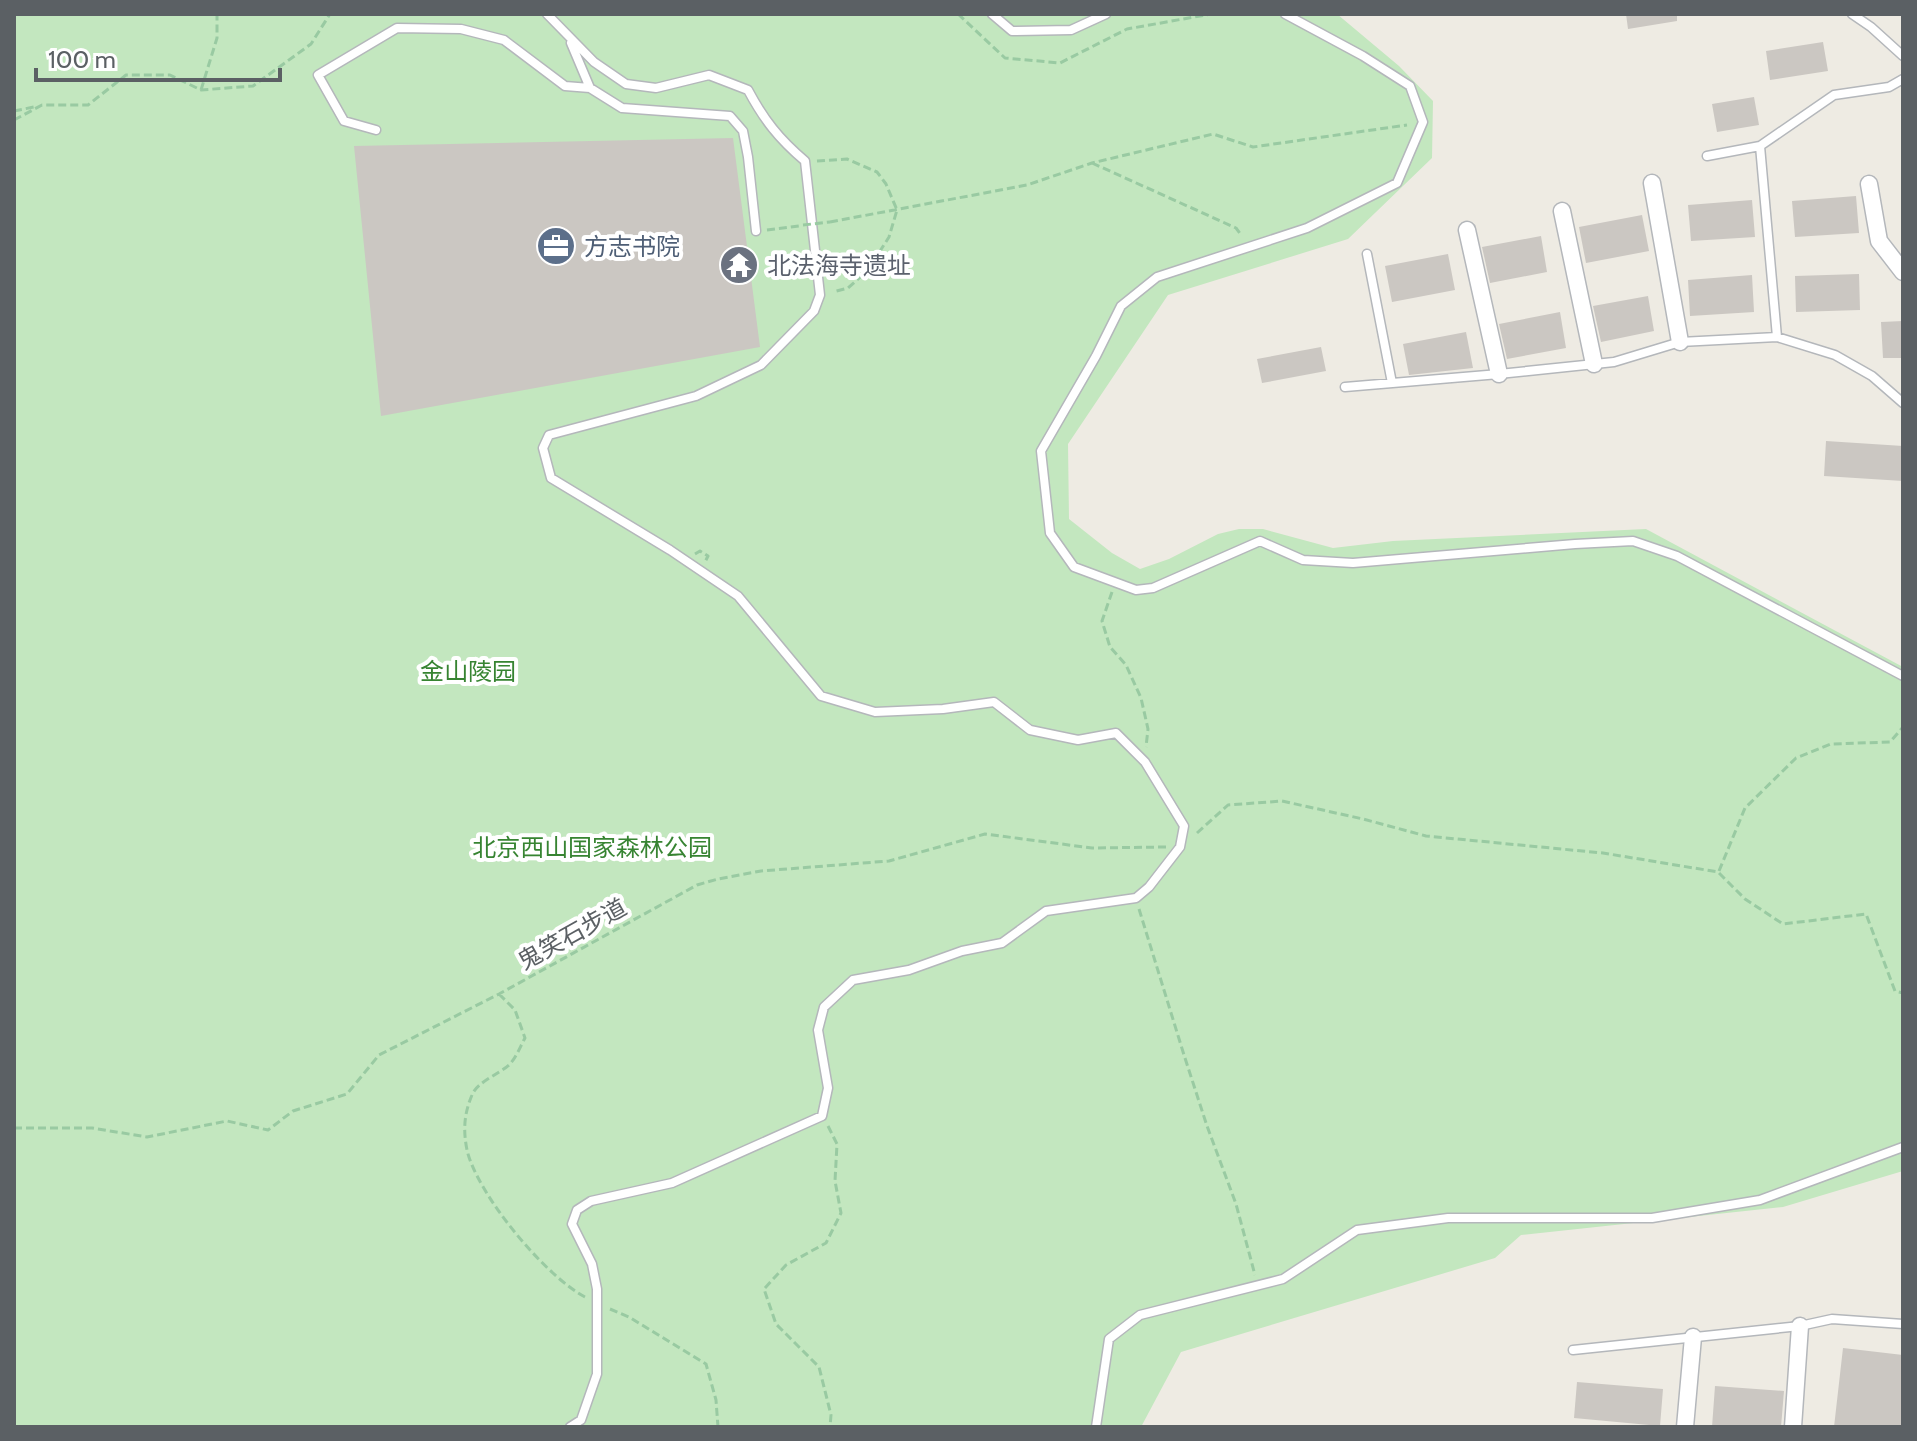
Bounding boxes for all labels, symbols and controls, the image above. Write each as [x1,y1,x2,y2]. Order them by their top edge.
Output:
scale bar [36,32,280,82]
text: 100 m [48,45,116,74]
office icon: 方志书院 [535,225,577,267]
place label: 方志书院 [584,232,680,261]
temple icon: 北法海寺遗址 [718,244,760,286]
place label: 北法海寺遗址 [767,251,911,280]
park label: 金山陵园 [420,657,516,686]
park label: 北京西山国家森林公园 [472,833,712,862]
street label: 鬼笑石步道 [512,892,632,976]

